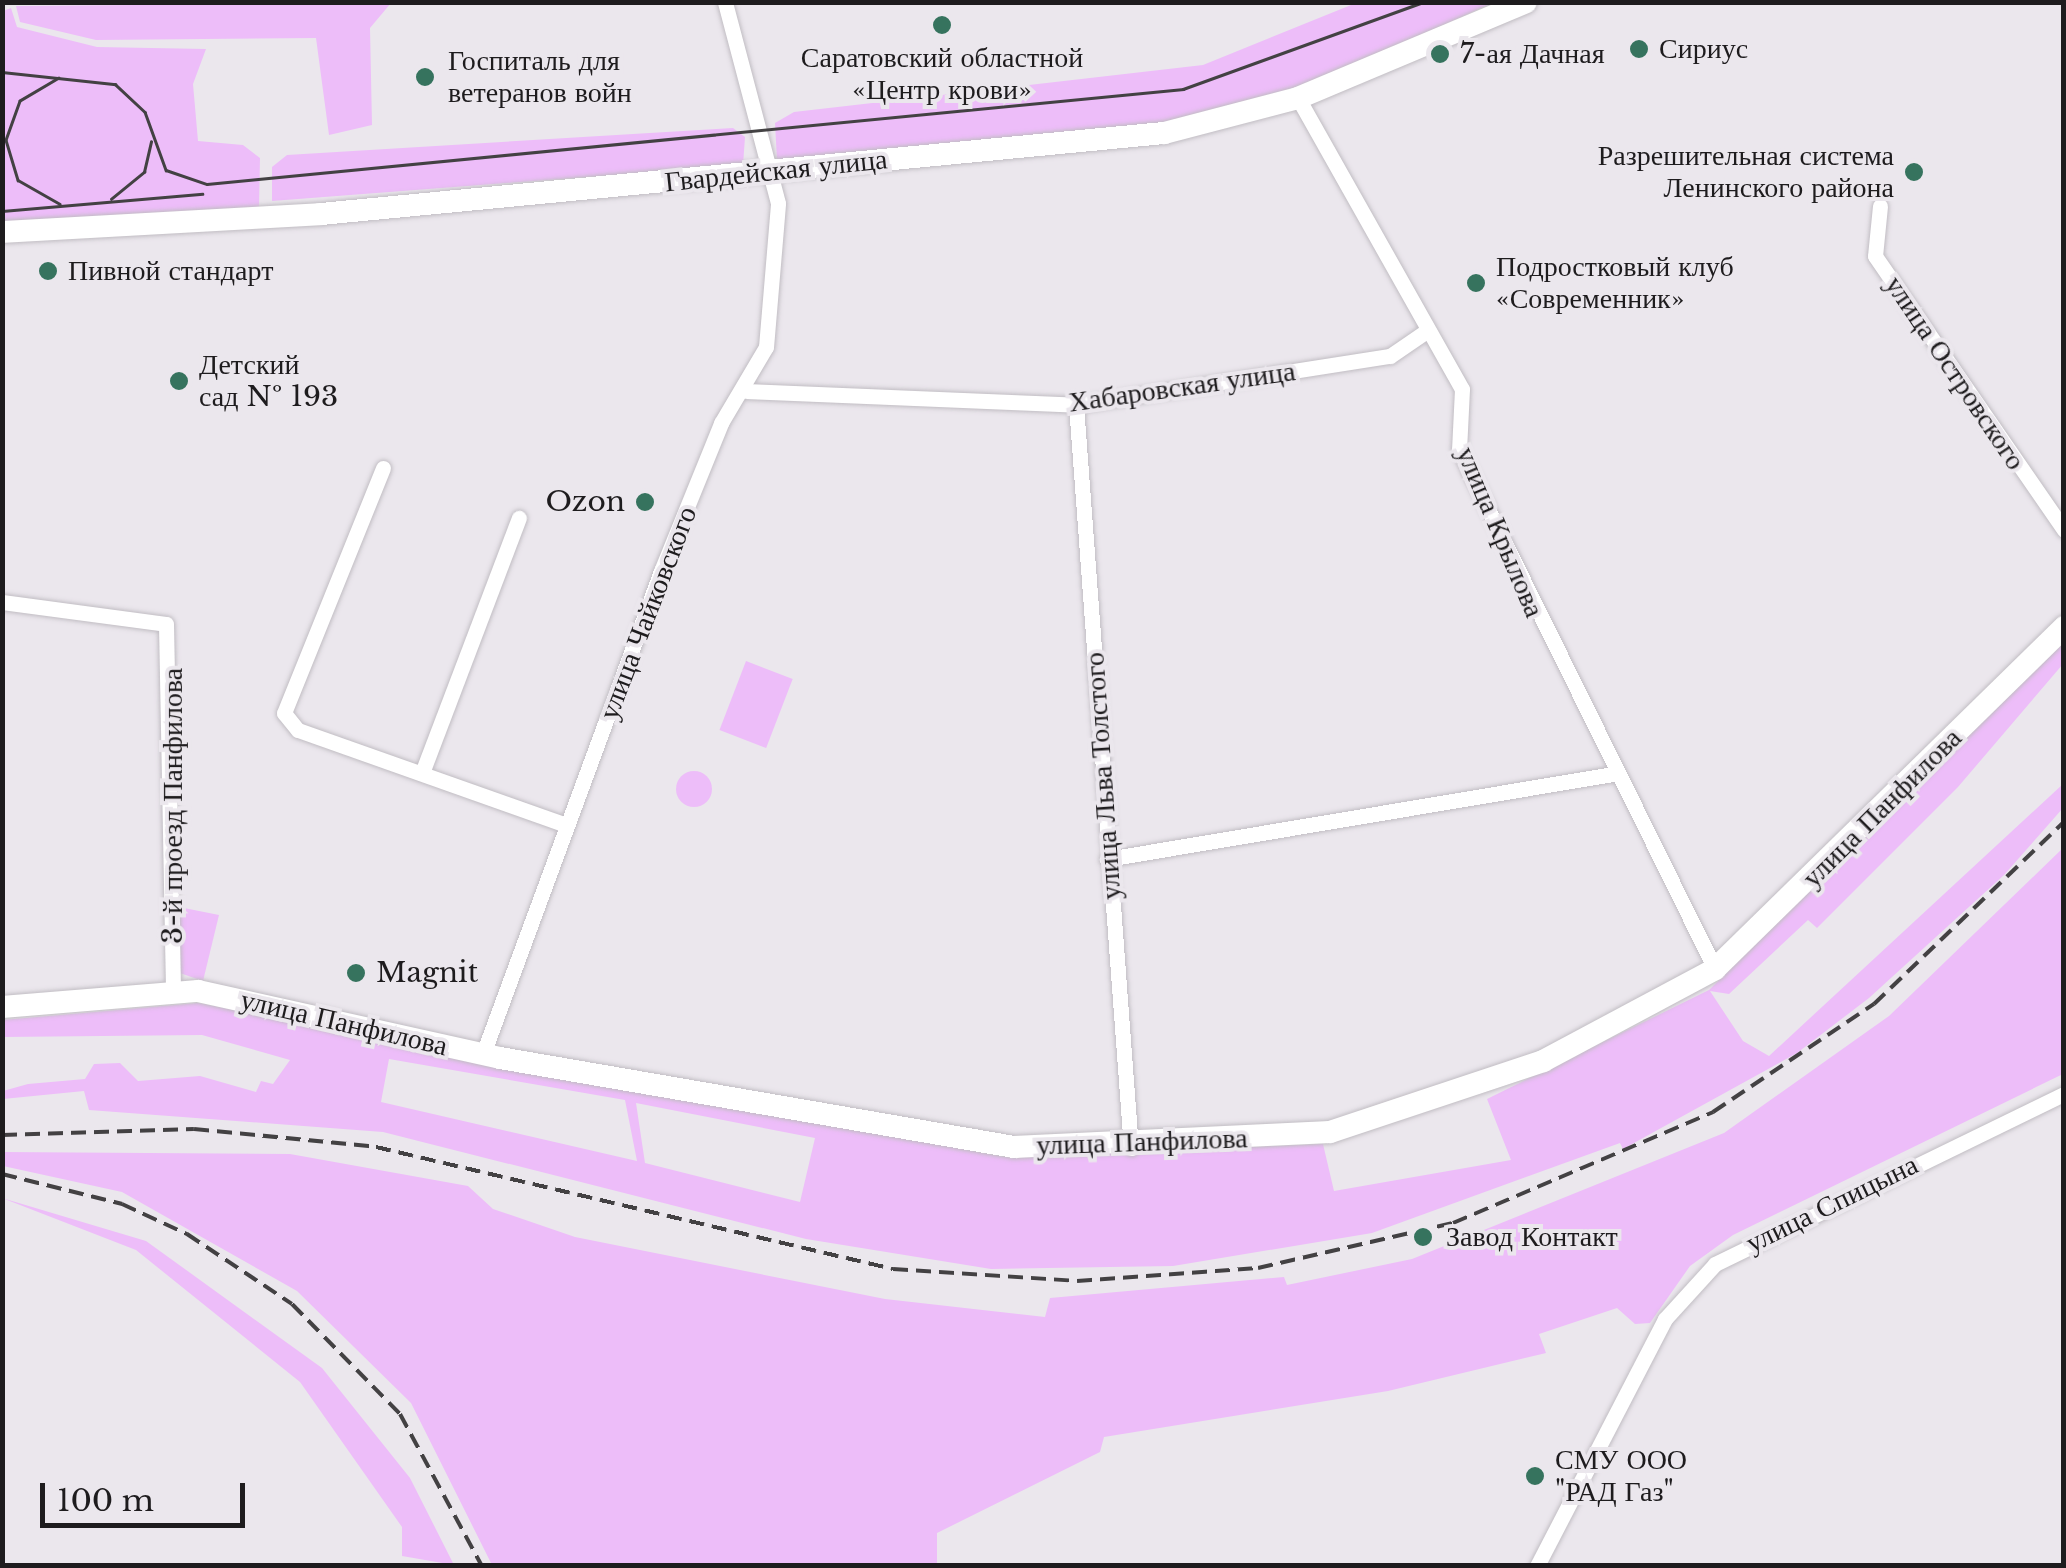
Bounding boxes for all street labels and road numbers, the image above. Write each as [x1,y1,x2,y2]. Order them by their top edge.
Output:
street label: Гвардейская улица [663,143,889,199]
street label: улица Островского [1878,270,2032,476]
street label: Хабаровская улица [1067,354,1297,420]
street label: улица Крылова [1449,442,1551,622]
street label: улица Чайковского [592,502,704,724]
street label: улица Льва Толстого [1078,651,1128,901]
street label: 3-й проезд Панфилова [156,668,190,944]
street label: улица Панфилова [1795,721,1969,895]
street label: улица Панфилова [237,983,451,1063]
street label: улица Панфилова [1036,1122,1248,1162]
street label: улица Спицына [1741,1148,1923,1260]

